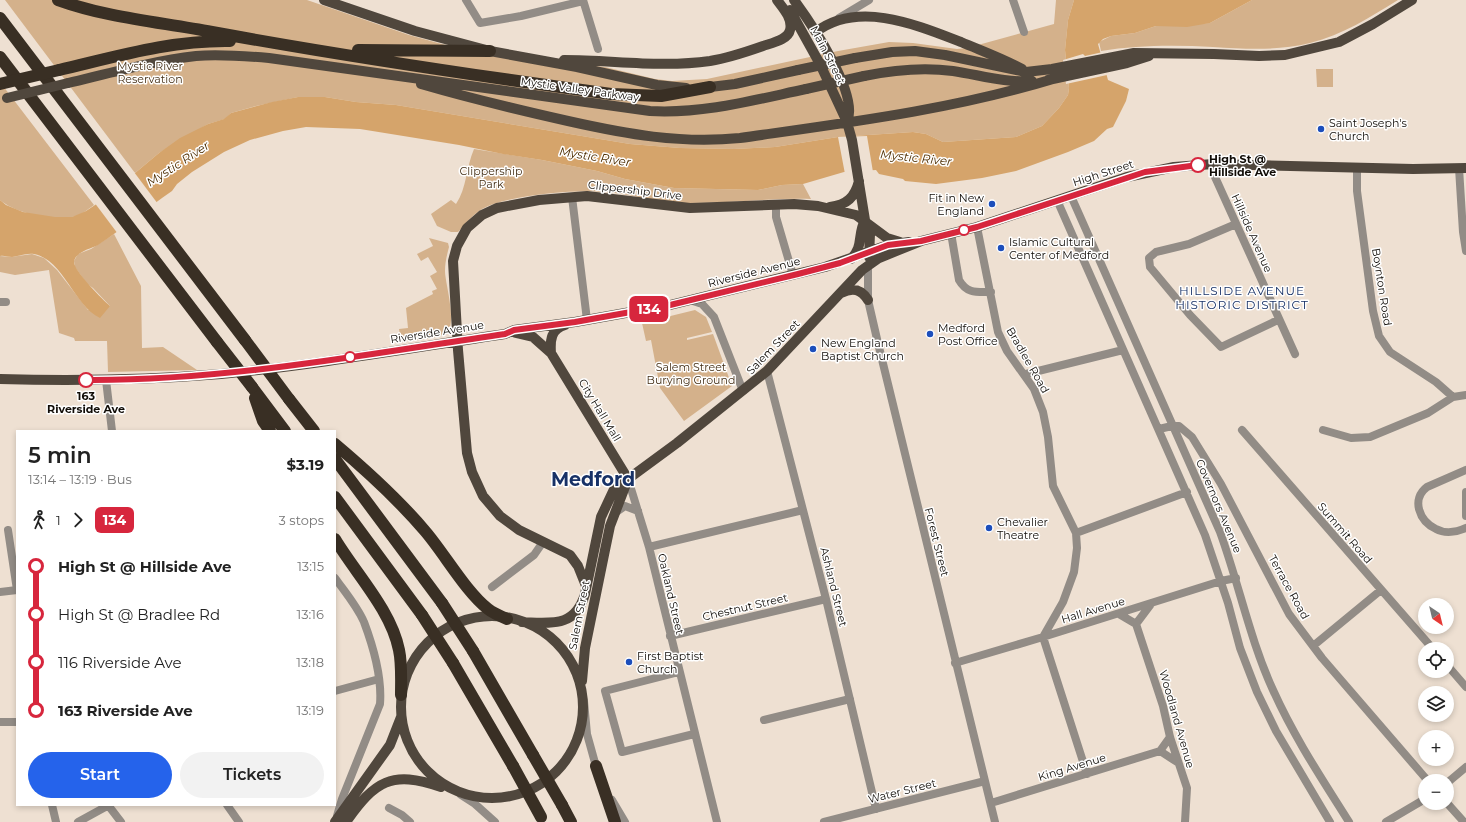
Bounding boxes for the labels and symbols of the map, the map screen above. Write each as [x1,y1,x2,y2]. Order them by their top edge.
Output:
street label: Main Street [807,24,849,87]
park label: Mystic River Reservation [117,59,183,86]
street label: Mystic Valley Parkway [520,74,640,104]
place label: Saint Joseph's Church [1329,116,1408,143]
marker: Saint Joseph's Church [1316,124,1326,134]
water label: Mystic River [143,138,212,189]
water label: Mystic River [558,143,632,170]
water label: Mystic River [879,146,953,169]
place label: High St @ Hillside Ave [1209,152,1276,179]
street label: High Street [1071,156,1136,189]
marker: High St @ Hillside Ave [1190,157,1206,173]
park label: Clippership Park [460,164,522,191]
street label: Clippership Drive [587,177,683,203]
place label: Fit in New England [928,191,984,218]
street label: Hillside Avenue [1228,191,1276,275]
marker: Fit in New England [987,199,997,209]
unlabelled marker [958,224,970,236]
place label: Islamic Cultural Center of Medford [1009,235,1109,262]
marker: Islamic Cultural Center of Medford [996,243,1006,253]
street label: Boynton Road [1369,247,1395,327]
street label: Riverside Avenue [706,254,802,290]
district label: HILLSIDE AVENUE HISTORIC DISTRICT [1175,283,1309,312]
line badge: 134 [626,296,672,322]
street label: Salem Street [743,316,803,377]
street label: Riverside Avenue [389,318,485,346]
place label: Medford Post Office [938,321,998,348]
street label: Bradlee Road [1003,324,1053,396]
marker: Medford Post Office [925,329,935,339]
place label: New England Baptist Church [821,336,904,363]
marker: New England Baptist Church [808,344,818,354]
unlabelled marker [344,351,356,363]
park label: Salem Street Burying Ground [647,360,735,387]
marker: 163 Riverside Ave [78,372,94,388]
street label: City Hall Mall [576,376,624,444]
place label: 163 Riverside Ave [47,389,125,416]
street label: Governors Avenue [1193,457,1245,555]
district label: Medford [551,468,635,491]
street label: Summit Road [1315,500,1375,566]
street label: Forest Street [922,506,952,578]
place label: Chevalier Theatre [997,515,1048,542]
marker: Chevalier Theatre [984,523,994,533]
street label: Ashland Street [817,546,851,629]
street label: Oakland Street [655,552,687,636]
street label: Terrace Road [1266,552,1312,622]
street label: Salem Street [565,578,593,651]
street label: Chestnut Street [701,590,790,624]
street label: Hall Avenue [1060,594,1127,626]
north arrow [1418,598,1454,634]
place label: First Baptist Church [637,649,704,676]
marker: First Baptist Church [624,657,634,667]
street label: Woodland Avenue [1156,668,1198,770]
street label: King Avenue [1036,750,1108,784]
street label: Water Street [867,776,938,806]

